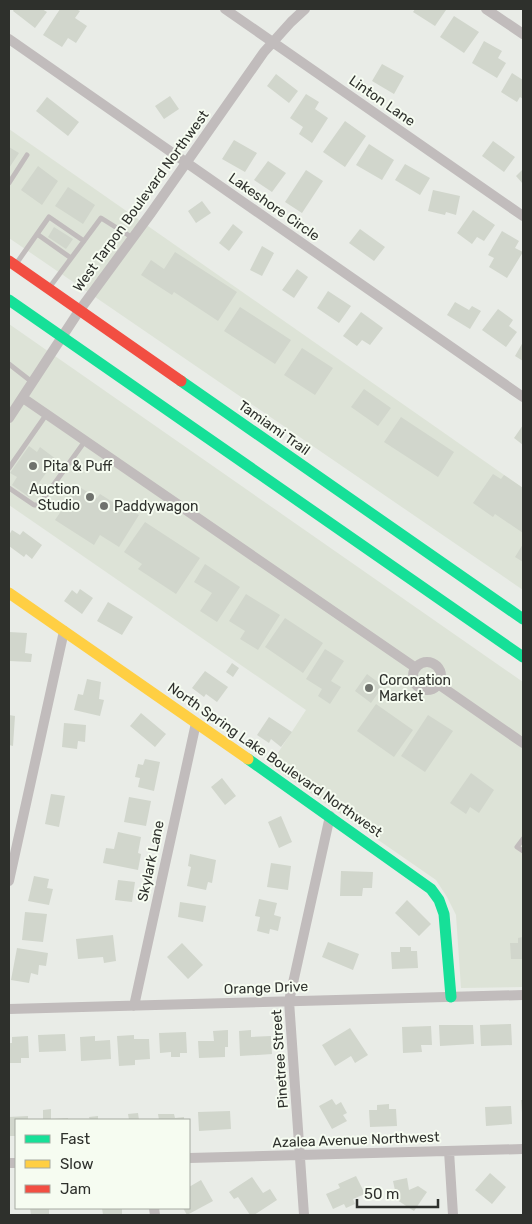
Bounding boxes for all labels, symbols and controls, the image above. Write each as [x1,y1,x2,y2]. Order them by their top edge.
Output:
street label: Linton Lane [346,72,419,130]
street label: West Tarpon Boulevard Northwest [69,107,213,295]
street label: Lakeshore Circle [225,169,323,245]
street label: Tamiami Trail [235,397,313,459]
place label: Pita & Puff [43,458,113,475]
marker: Pita & Puff [27,460,39,472]
place label: Auction Studio [29,481,80,514]
marker: Auction Studio [84,491,96,503]
place label: Paddywagon [114,498,199,515]
marker: Paddywagon [98,500,110,512]
place label: Coronation Market [379,672,451,705]
street label: North Spring Lake Boulevard Northwest [165,679,386,841]
marker: Coronation Market [363,682,375,694]
street label: Skylark Lane [134,819,168,903]
street label: Orange Drive [224,978,309,998]
street label: Pinetree Street [268,1009,292,1109]
legend [15,1119,190,1209]
street label: Azalea Avenue Northwest [272,1129,440,1151]
text: Fast [60,1130,90,1148]
text: Slow [60,1155,93,1173]
scale bar [357,1176,438,1208]
text: Jam [60,1180,91,1198]
text: 50 m [364,1185,399,1203]

